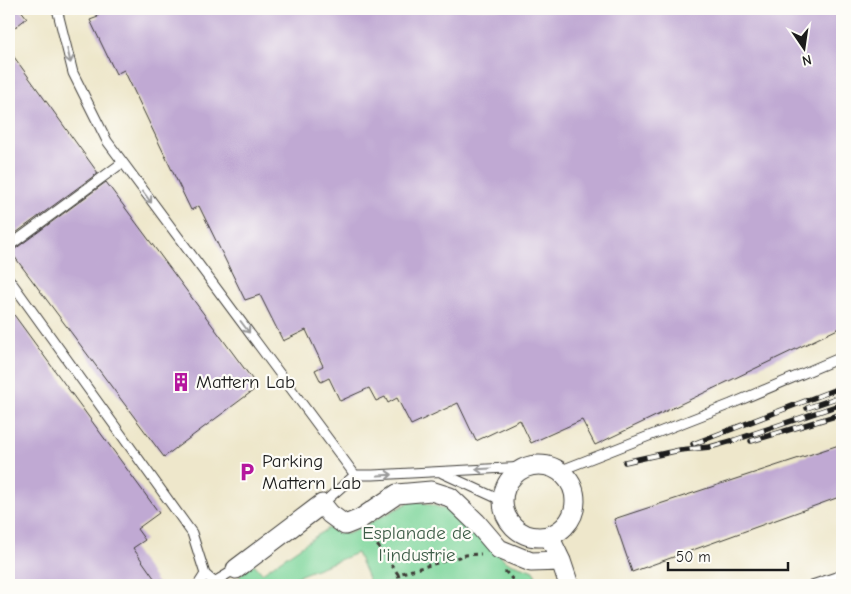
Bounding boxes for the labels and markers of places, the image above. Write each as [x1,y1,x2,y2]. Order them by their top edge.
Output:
building icon: Mattern Lab [170,371,192,393]
place label: Mattern Lab [196,371,295,393]
place label: Parking Mattern Lab [262,450,361,494]
parking icon: Parking Mattern Lab [236,461,258,483]

